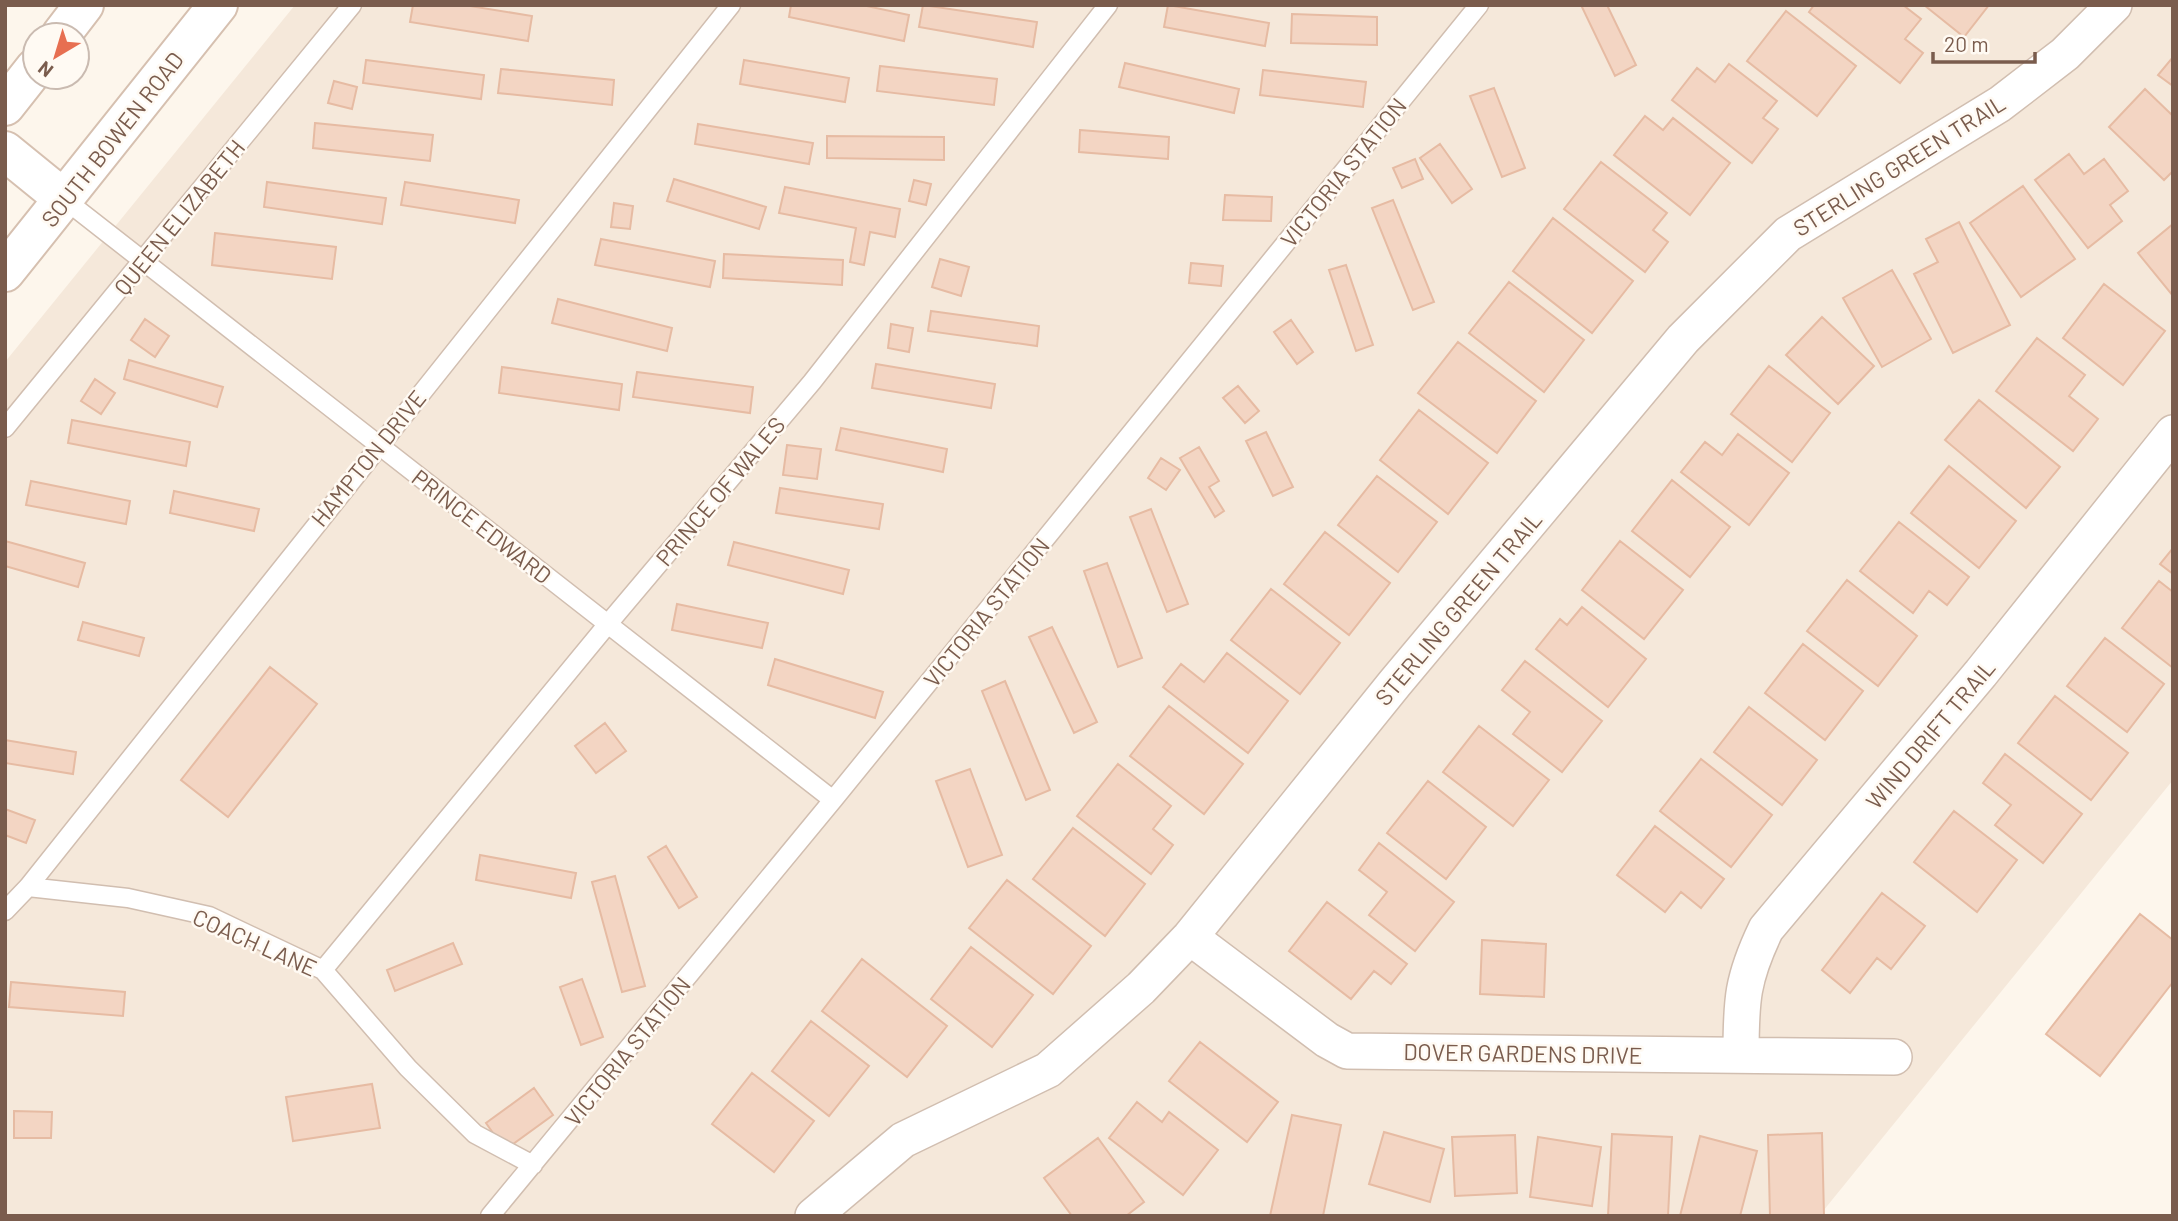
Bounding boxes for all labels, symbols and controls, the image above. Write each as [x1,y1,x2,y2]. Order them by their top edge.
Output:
north arrow [21,21,91,91]
scale bar [1933,21,2035,65]
text: 20 m [1944,31,1989,56]
street label: SOUTH BOWEN ROAD [35,46,189,232]
street label: STERLING GREEN TRAIL [1788,88,2010,242]
street label: VICTORIA STATION [1274,92,1412,252]
street label: QUEEN ELIZABETH [108,134,250,300]
street label: HAMPTON DRIVE [305,384,431,532]
street label: PRINCE OF WALES [649,411,791,571]
street label: PRINCE EDWARD [407,463,557,589]
street label: STERLING GREEN TRAIL [1369,505,1547,711]
street label: VICTORIA STATION [917,532,1055,692]
street label: WIND DRIFT TRAIL [1859,654,2001,814]
street label: COACH LANE [189,902,321,982]
street label: VICTORIA STATION [558,971,696,1131]
street label: DOVER GARDENS DRIVE [1403,1037,1643,1069]

